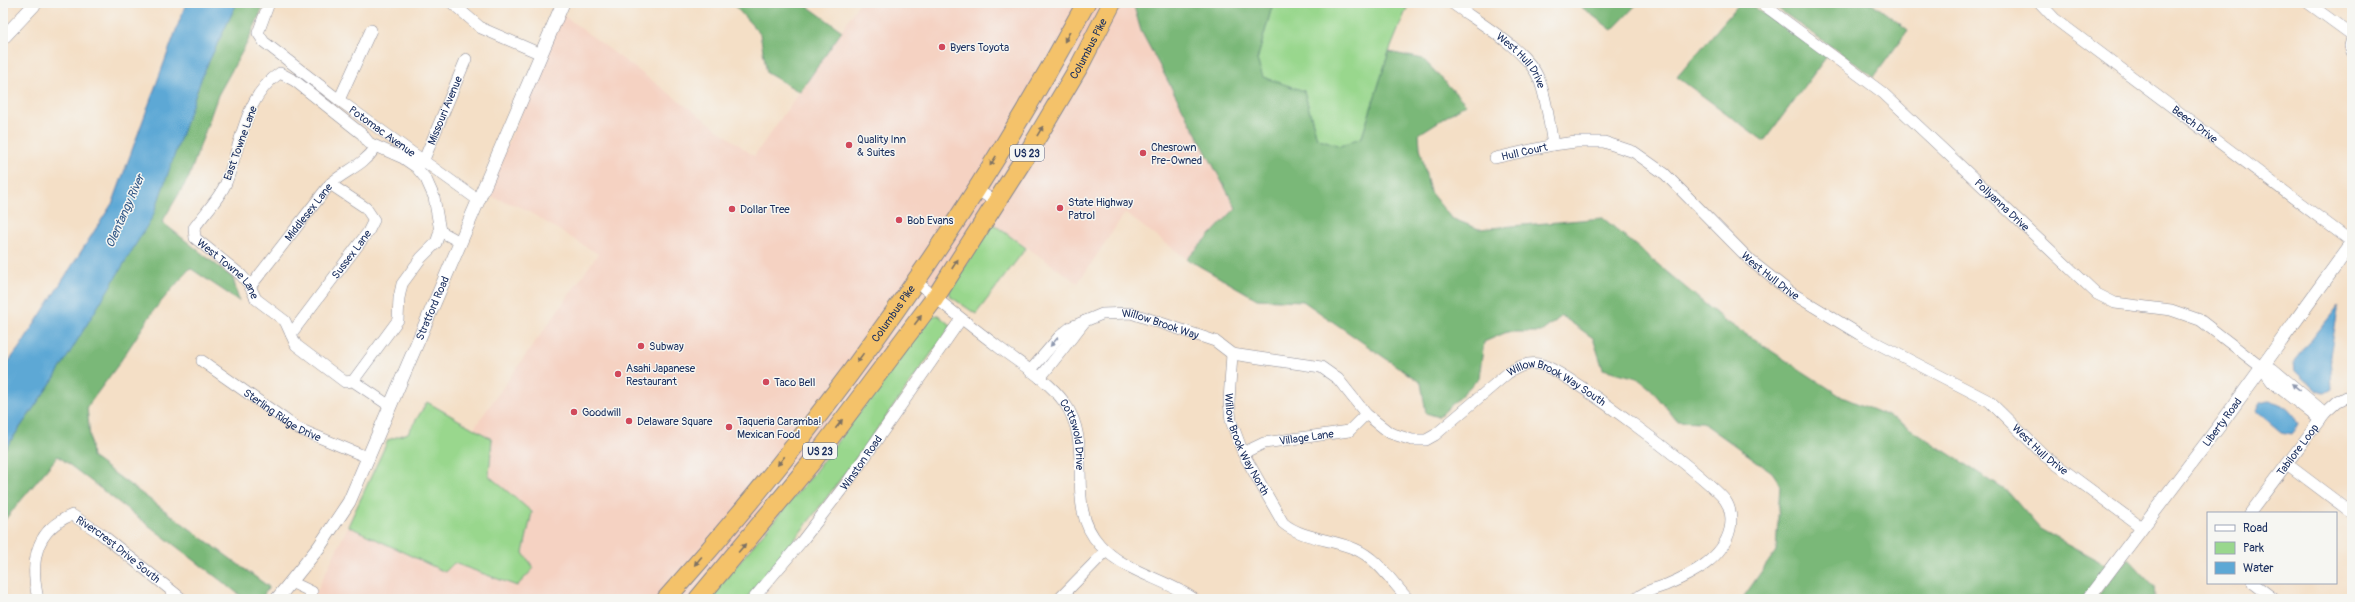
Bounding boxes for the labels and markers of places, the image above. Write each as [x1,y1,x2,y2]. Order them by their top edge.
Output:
place label: Byers Toyota [950,41,1009,54]
marker: Byers Toyota [937,42,947,52]
place label: Quality Inn & Suites [857,133,906,159]
marker: Quality Inn & Suites [844,140,854,150]
place label: Chesrown Pre-Owned [1151,141,1202,167]
marker: Chesrown Pre-Owned [1138,148,1148,158]
place label: State Highway Patrol [1068,196,1133,222]
place label: Dollar Tree [740,203,790,216]
marker: State Highway Patrol [1055,203,1065,213]
marker: Dollar Tree [727,204,737,214]
place label: Bob Evans [907,214,953,227]
marker: Bob Evans [894,215,904,225]
place label: Subway [649,340,684,353]
marker: Subway [636,341,646,351]
place label: Asahi Japanese Restaurant [626,362,696,388]
marker: Asahi Japanese Restaurant [613,369,623,379]
place label: Taco Bell [774,376,815,389]
marker: Taco Bell [761,377,771,387]
place label: Goodwill [582,406,621,419]
marker: Goodwill [569,407,579,417]
place label: Delaware Square [637,415,713,428]
place label: Taqueria Caramba! Mexican Food [737,415,821,441]
marker: Delaware Square [624,416,634,426]
marker: Taqueria Caramba! Mexican Food [724,422,734,432]

